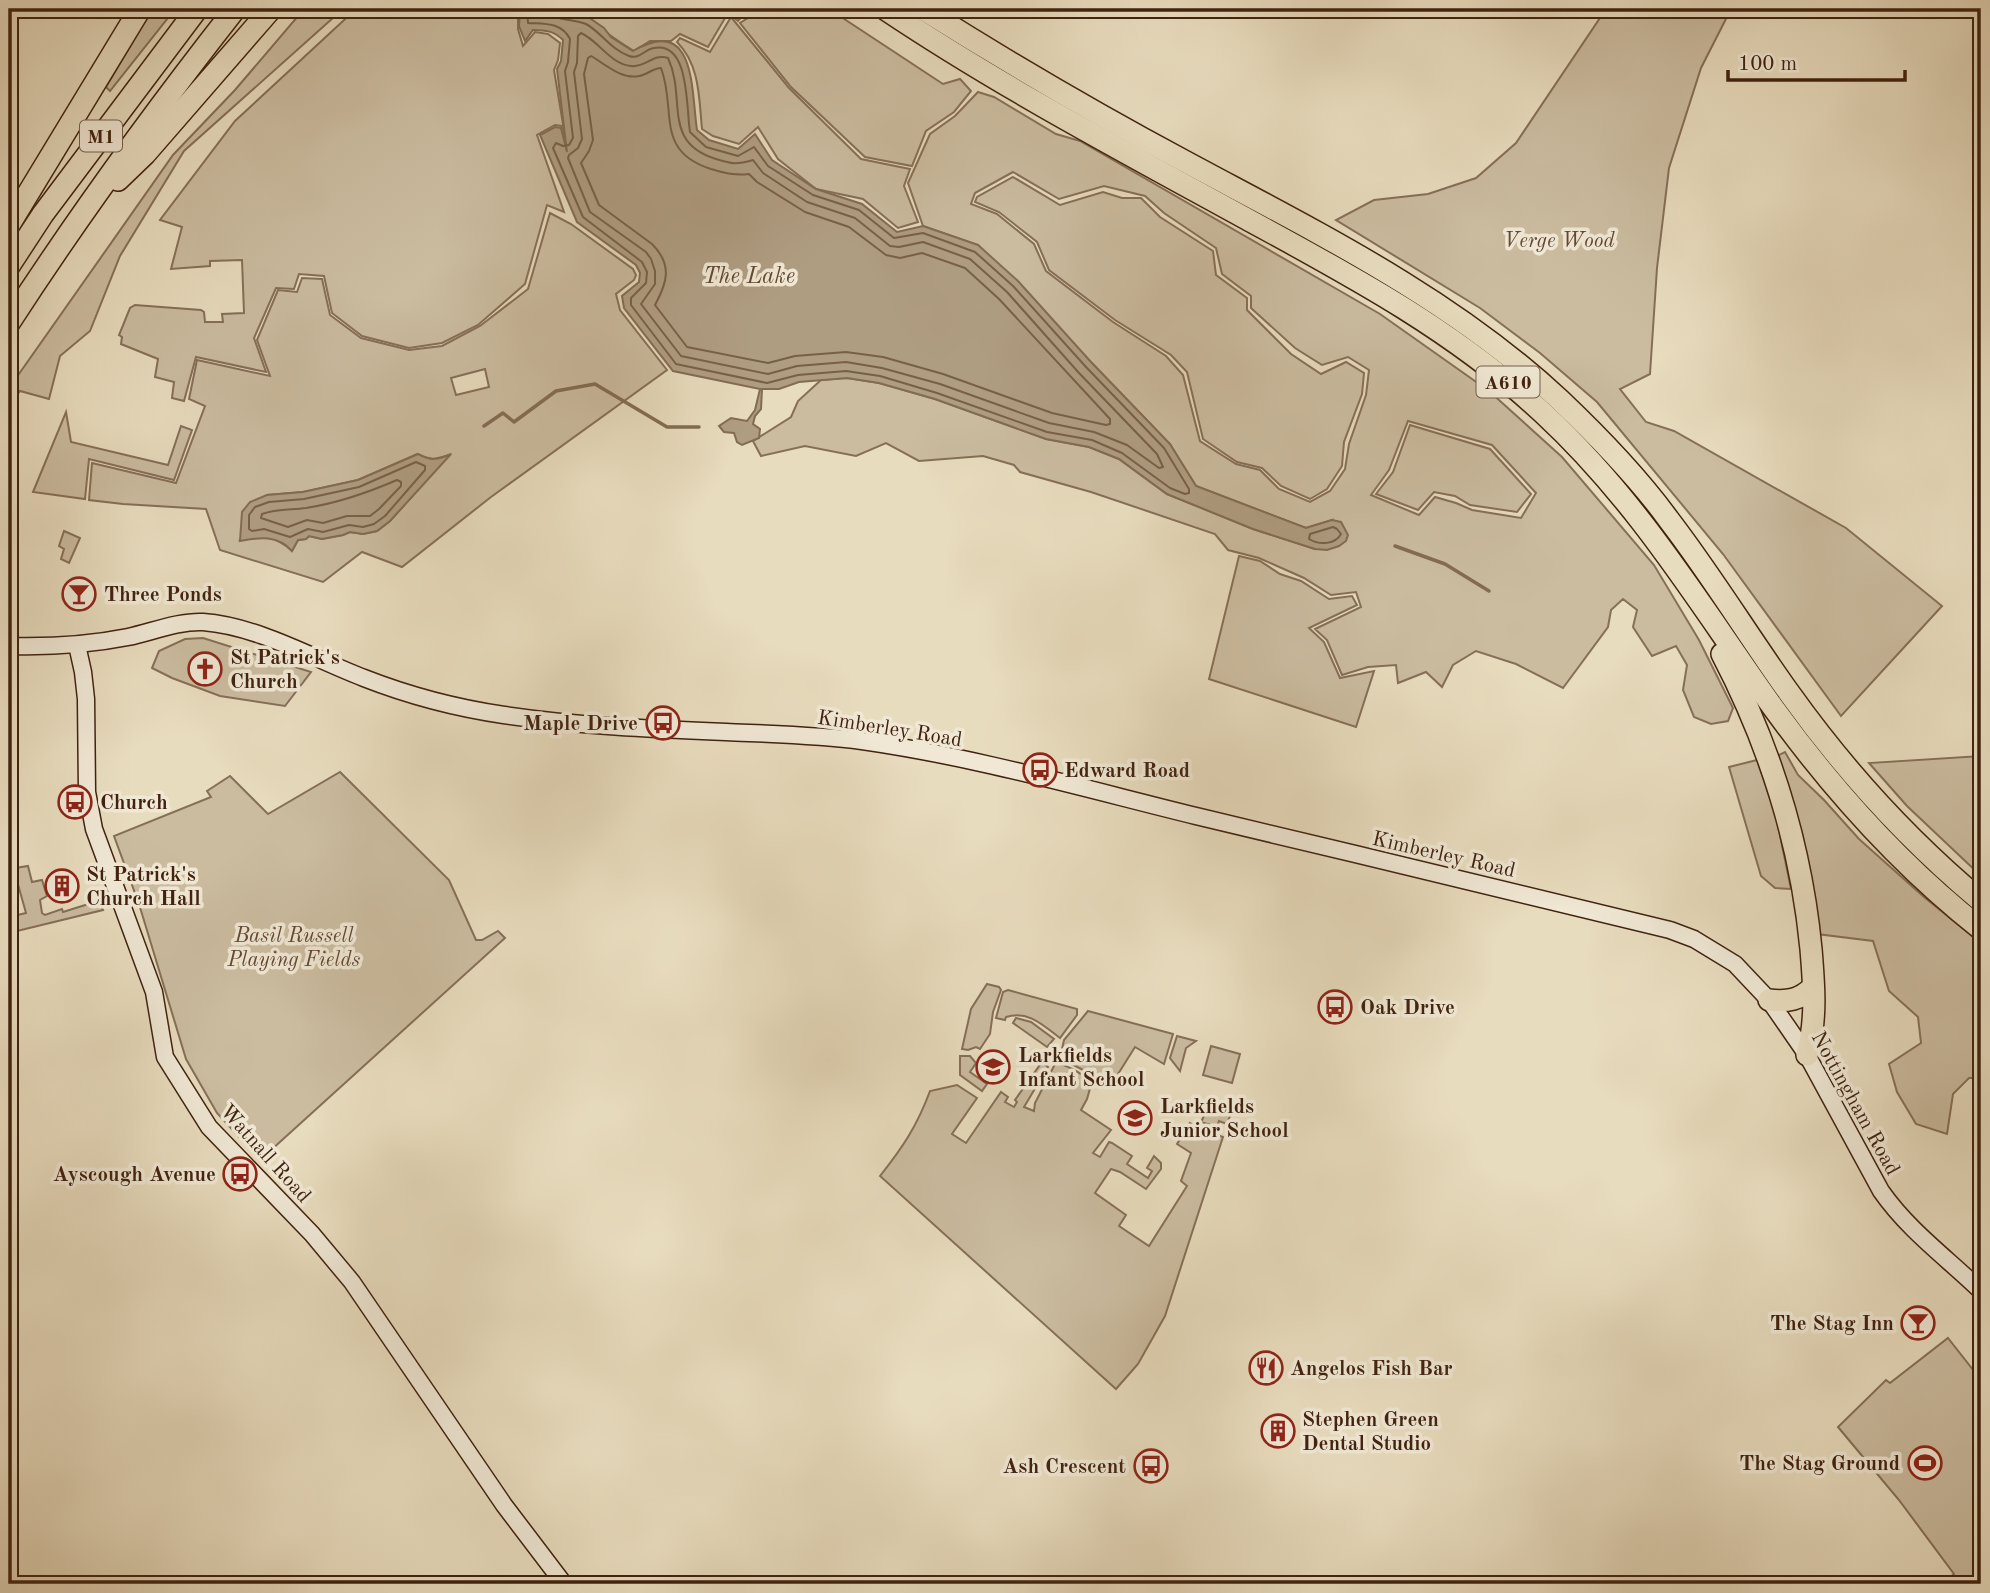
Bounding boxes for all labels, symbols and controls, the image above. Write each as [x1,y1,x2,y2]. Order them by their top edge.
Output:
scale bar [1728,38,1904,82]
text: 100 m [1738,54,1797,75]
road number: M1 [80,120,122,152]
park label: Verge Wood [1503,231,1615,252]
water label: The Lake [703,265,795,288]
road number: A610 [1476,366,1540,398]
bar icon: Three Ponds [60,575,98,613]
place label: Three Ponds [104,585,222,606]
place label: St Patrick's Church [230,648,340,693]
church icon: St Patrick's Church [186,650,224,688]
bus stop icon: Maple Drive [644,704,682,742]
street label: Kimberley Road [816,708,964,751]
place label: Maple Drive [523,714,638,735]
bus stop icon: Edward Road [1021,751,1059,789]
place label: Edward Road [1064,761,1190,782]
bus stop icon: Church [56,783,94,821]
place label: Church [100,793,168,814]
street label: Kimberley Road [1370,829,1517,882]
place label: St Patrick's Church Hall [86,865,201,910]
building icon: St Patrick's Church Hall [43,867,81,905]
park label: Basil Russell Playing Fields [227,926,361,971]
bus stop icon: Oak Drive [1316,988,1354,1026]
place label: Oak Drive [1360,998,1455,1019]
street label: Nottingham Road [1807,1028,1903,1179]
place label: Larkfields Infant School [1018,1046,1144,1091]
school or university icon: Larkfields Infant School [974,1048,1012,1086]
place label: Larkfields Junior School [1160,1097,1289,1142]
school or university icon: Larkfields Junior School [1116,1099,1154,1137]
street label: Watnall Road [216,1101,314,1207]
bus stop icon: Ayscough Avenue [221,1155,259,1193]
place label: Ayscough Avenue [53,1165,216,1186]
bar icon: The Stag Inn [1899,1304,1937,1342]
place label: The Stag Inn [1770,1314,1894,1335]
restaurant icon: Angelos Fish Bar [1247,1349,1285,1387]
place label: Angelos Fish Bar [1290,1359,1453,1380]
place label: Stephen Green Dental Studio [1302,1410,1439,1455]
building icon: Stephen Green Dental Studio [1259,1412,1297,1450]
sports icon: The Stag Ground [1906,1444,1944,1482]
bus stop icon: Ash Crescent [1132,1447,1170,1485]
place label: The Stag Ground [1739,1454,1900,1475]
place label: Ash Crescent [1003,1457,1126,1478]

